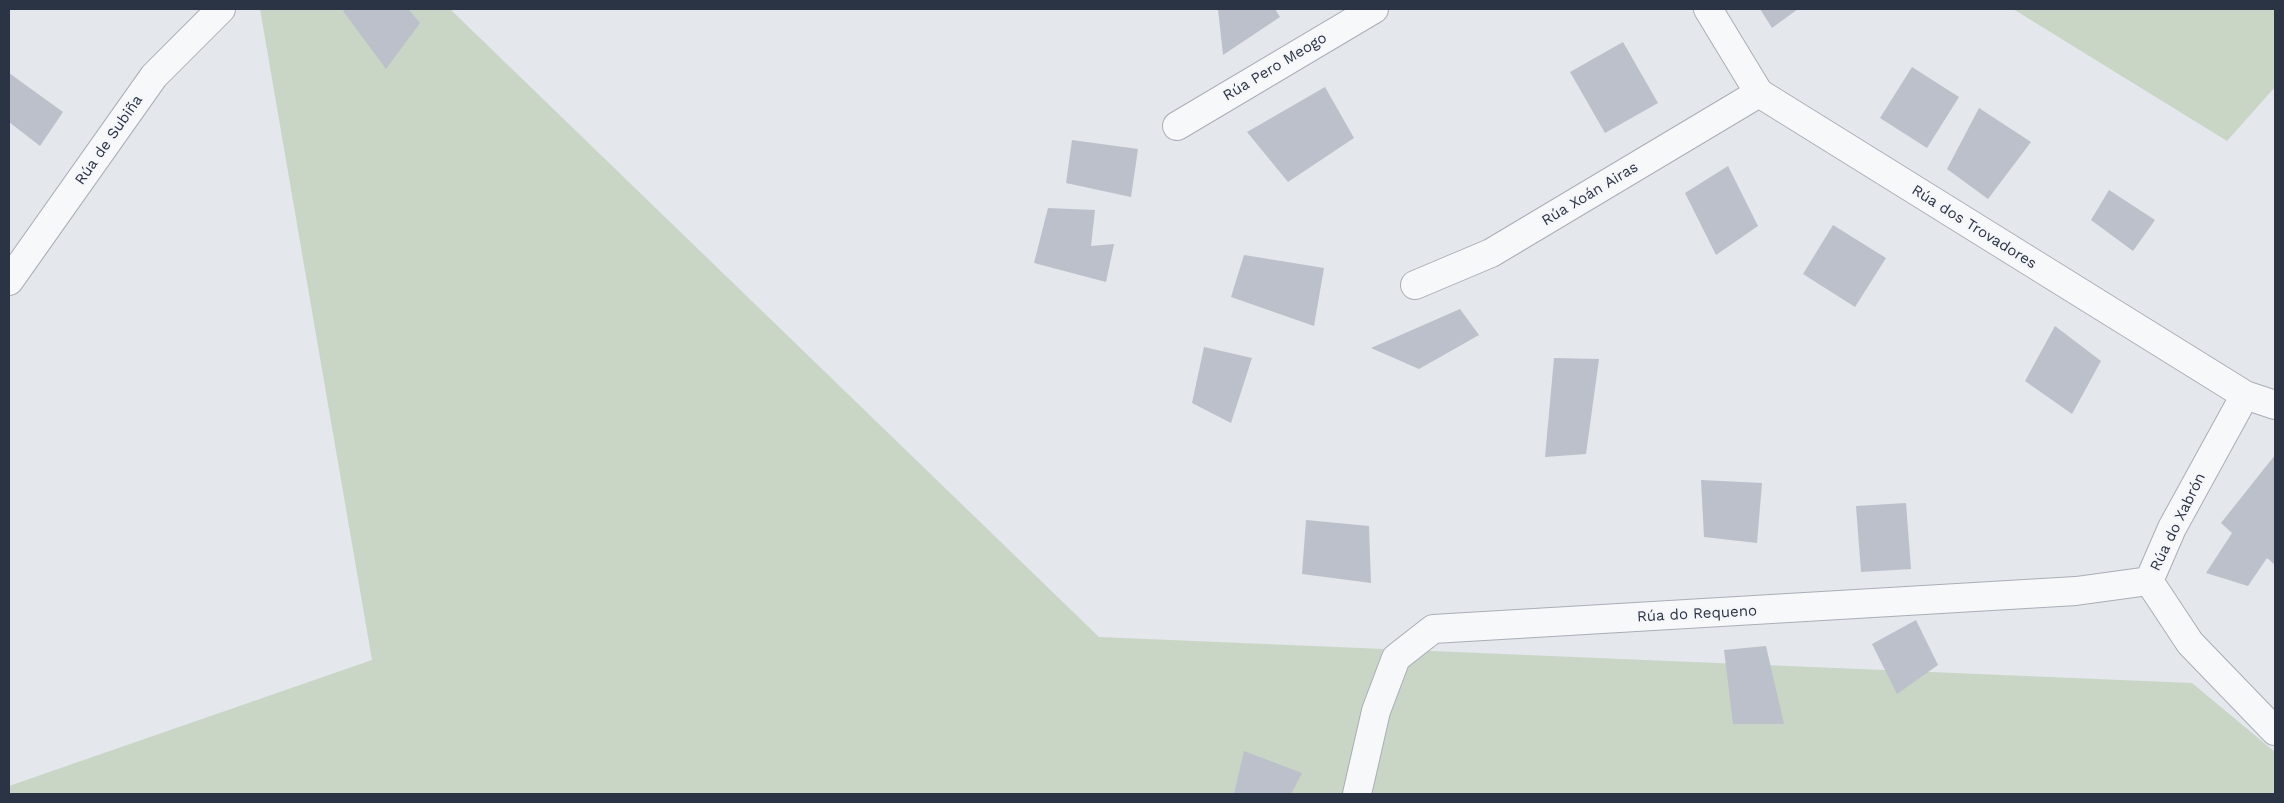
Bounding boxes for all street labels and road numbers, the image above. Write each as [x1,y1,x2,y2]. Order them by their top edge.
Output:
street label: Rúa Pero Meogo [1220,29,1330,105]
street label: Rúa de Subiña [71,92,147,188]
street label: Rúa Xoán Airas [1539,158,1641,230]
street label: Rúa dos Trovadores [1908,181,2040,273]
street label: Rúa do Xabrón [2146,470,2210,574]
street label: Rúa do Requeno [1637,602,1757,626]

